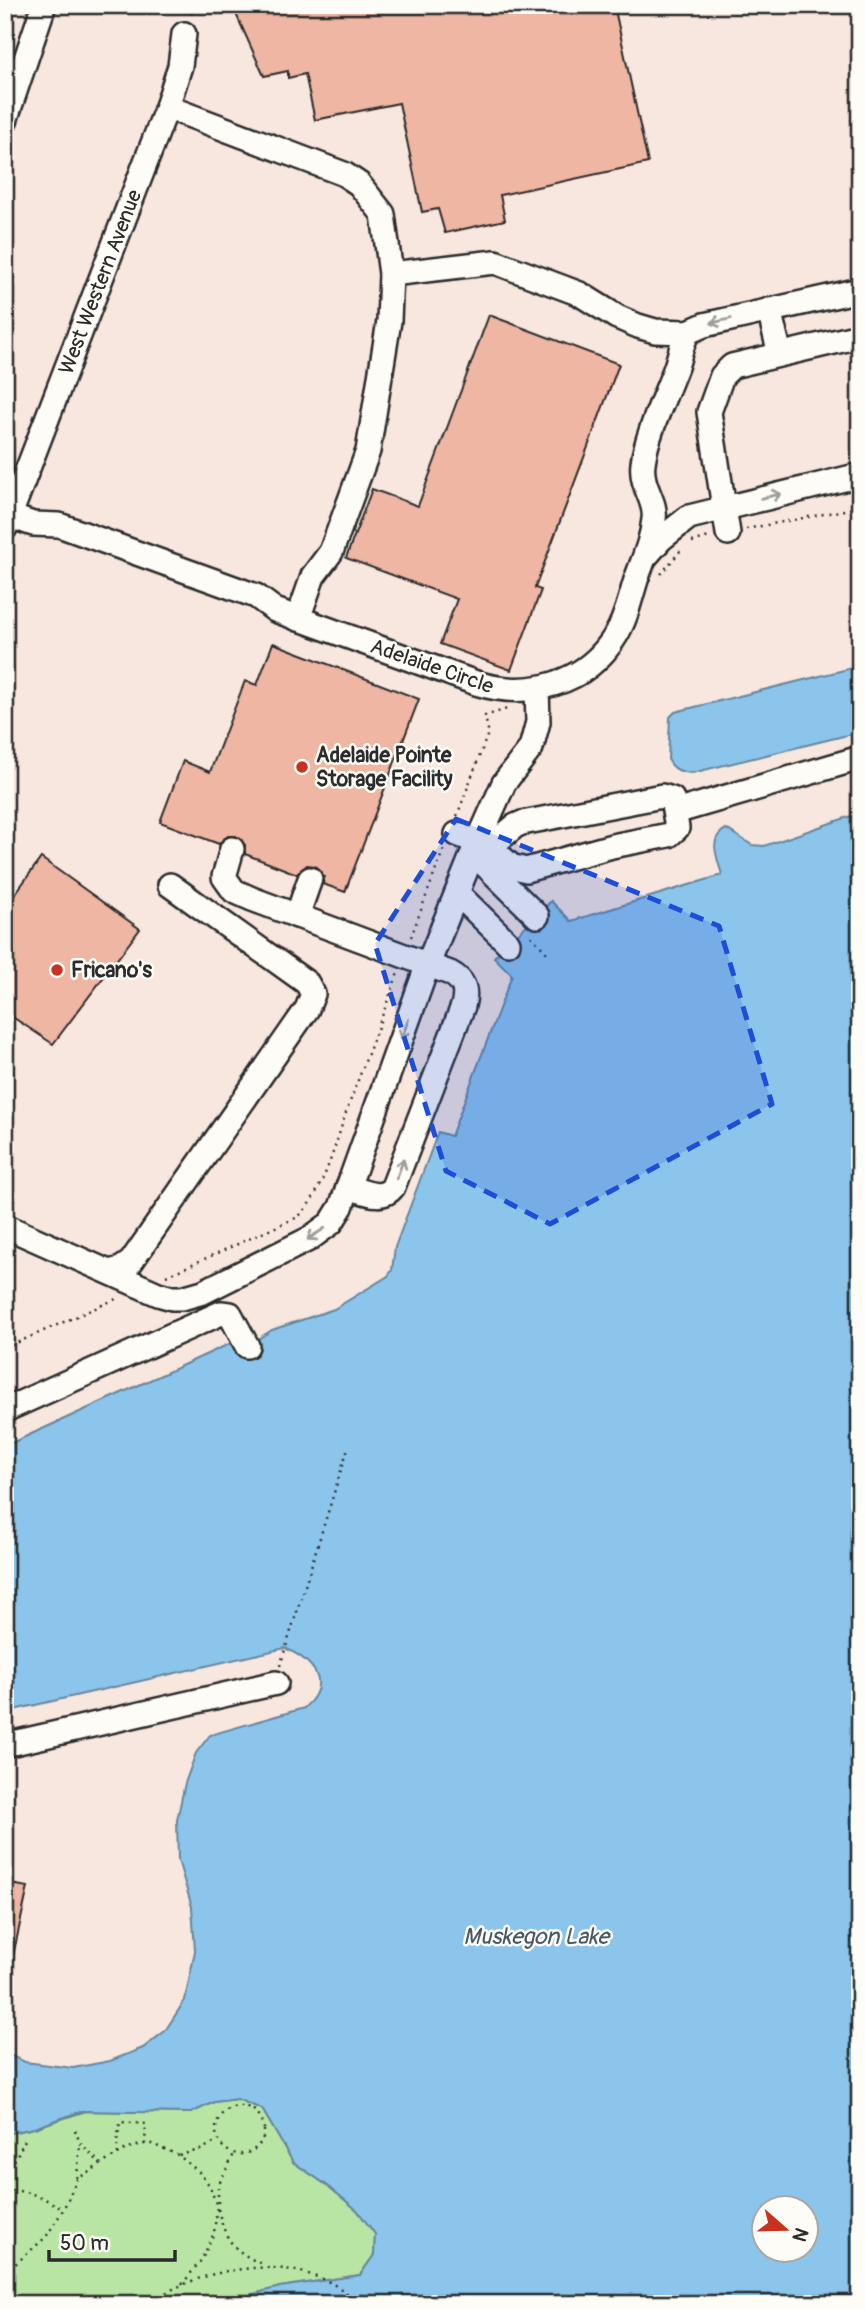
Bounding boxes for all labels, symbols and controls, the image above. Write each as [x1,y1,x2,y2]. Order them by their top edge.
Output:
street label: West Western Avenue [53,185,148,378]
one-way arrow [710,314,733,328]
one-way arrow [759,489,782,502]
street label: Adelaide Circle [367,633,498,700]
place label: Adelaide Pointe Storage Facility [316,742,452,793]
marker: Adelaide Pointe Storage Facility [294,759,310,775]
place label: Fricano's [71,957,152,984]
marker: Fricano's [49,962,65,978]
one-way arrow [398,1017,410,1039]
one-way arrow [394,1159,407,1181]
one-way arrow [307,1227,326,1242]
water label: Muskegon Lake [463,1922,611,1951]
north arrow [750,2194,820,2264]
scale bar [49,2218,175,2262]
text: N [787,2224,814,2245]
text: 50 m [60,2230,109,2257]

